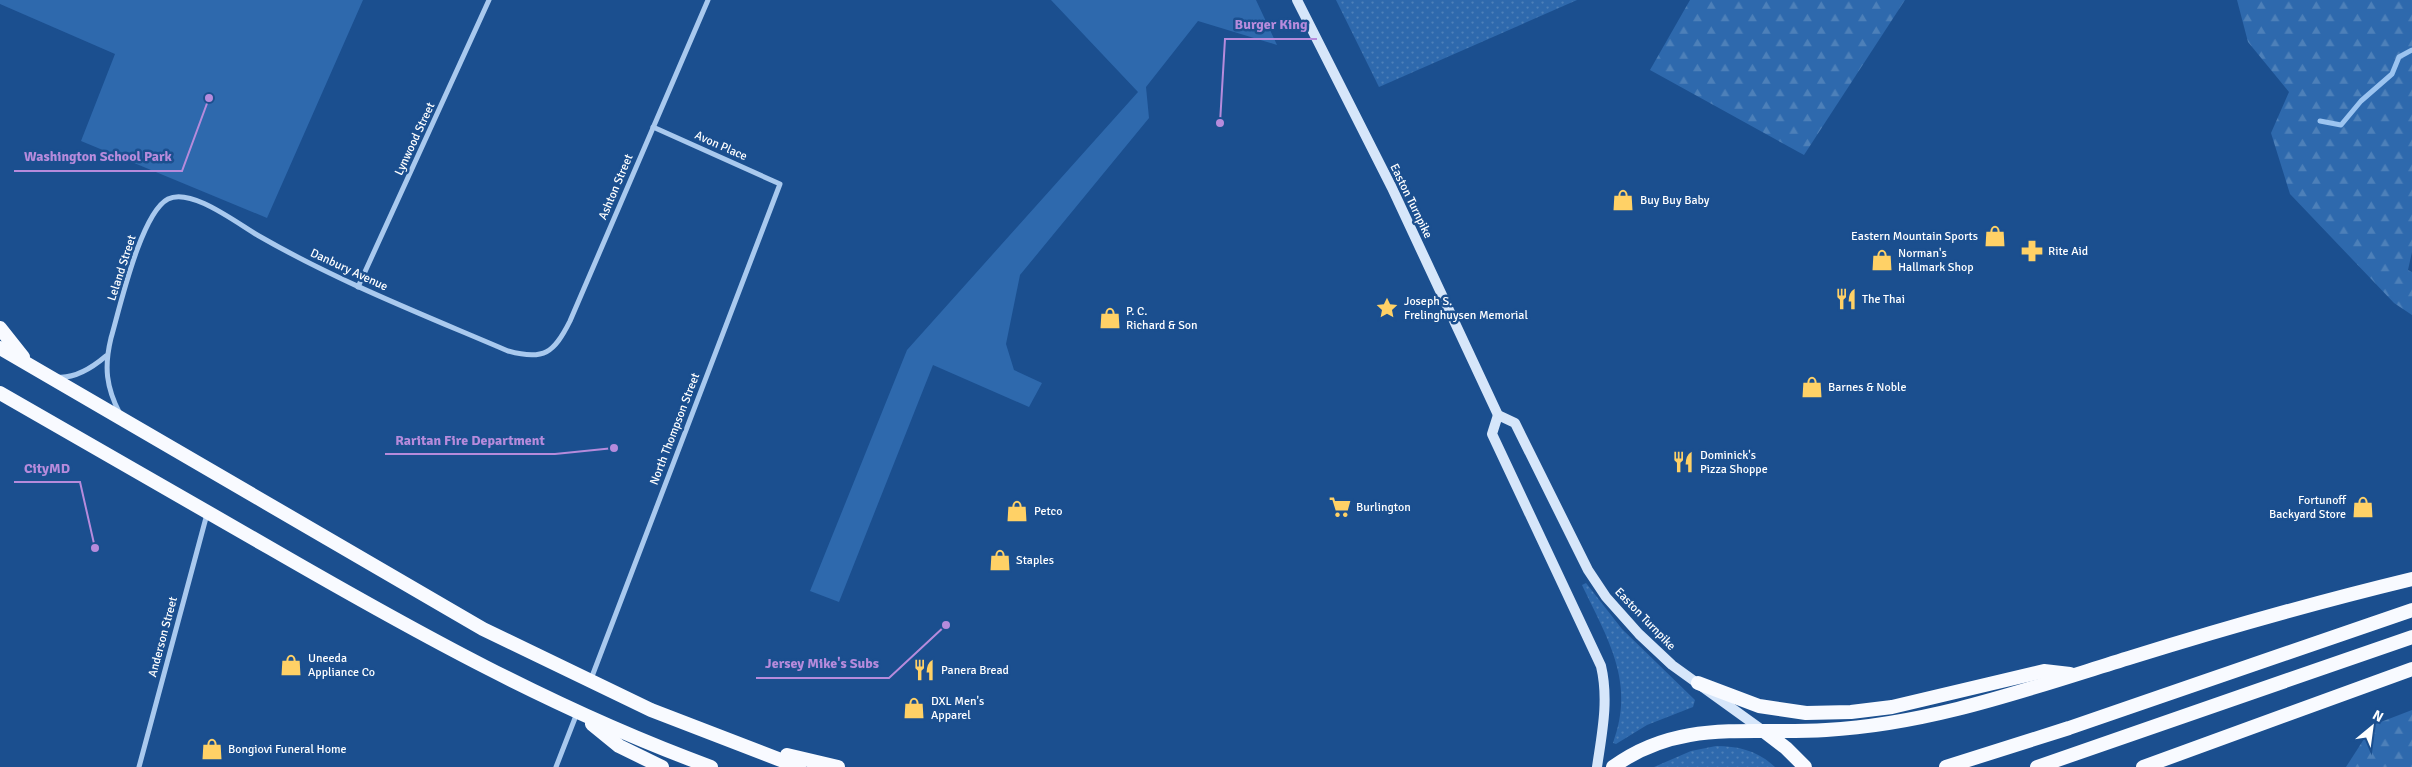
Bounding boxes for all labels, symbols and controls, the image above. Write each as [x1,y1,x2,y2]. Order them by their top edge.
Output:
callout: Burger King [1225,10,1317,39]
text: Burger King [1235,16,1308,33]
street label: Lynwood Street [392,100,438,178]
street label: Avon Place [692,128,750,164]
callout: Washington School Park [14,142,182,171]
text: Washington School Park [24,148,173,165]
street label: Ashton Street [595,152,637,222]
street label: Easton Turnpike [1386,161,1436,241]
shop icon: Buy Buy Baby [1610,187,1636,213]
place label: Buy Buy Baby [1640,193,1710,208]
shop icon: Eastern Mountain Sports [1982,223,2008,249]
place label: Eastern Mountain Sports [1851,229,1978,244]
street label: Leland Street [104,233,140,303]
pharmacy icon: Rite Aid [2019,238,2045,264]
place label: Rite Aid [2048,244,2088,259]
street label: Danbury Avenue [308,246,390,294]
place label: Norman's Hallmark Shop [1898,246,1974,275]
shop icon: Norman's Hallmark Shop [1869,247,1895,273]
restaurant icon: The Thai [1833,286,1859,312]
place label: The Thai [1862,292,1905,307]
place label: Joseph S. Frelinghuysen Memorial [1404,294,1528,323]
place icon: Joseph S. Frelinghuysen Memorial [1374,295,1400,321]
place label: P. C. Richard & Son [1126,304,1198,333]
shop icon: P. C. Richard & Son [1097,305,1123,331]
street label: North Thompson Street [647,371,703,487]
shop icon: Barnes & Noble [1799,374,1825,400]
place label: Barnes & Noble [1828,380,1906,395]
callout: Raritan Fire Department [385,425,555,454]
text: Raritan Fire Department [395,432,545,449]
place label: Dominick's Pizza Shoppe [1700,448,1768,477]
restaurant icon: Dominick's Pizza Shoppe [1670,449,1696,475]
callout: CityMD [14,453,80,482]
text: CityMD [24,460,70,477]
place label: Fortunoff Backyard Store [2269,493,2347,522]
supermarket icon: Burlington [1327,494,1353,520]
shop icon: Fortunoff Backyard Store [2350,494,2376,520]
shop icon: Petco [1004,498,1030,524]
place label: Burlington [1356,500,1411,515]
place label: Petco [1034,504,1062,519]
shop icon: Staples [987,547,1013,573]
place label: Staples [1016,553,1054,568]
street label: Easton Turnpike [1611,585,1679,653]
street label: Anderson Street [145,595,181,679]
callout: Jersey Mike's Subs [756,649,889,678]
place label: Uneeda Appliance Co [308,651,375,680]
shop icon: Uneeda Appliance Co [278,652,304,678]
text: Jersey Mike's Subs [765,655,879,672]
restaurant icon: Panera Bread [911,657,937,683]
place label: Panera Bread [941,663,1009,678]
place label: DXL Men's Apparel [931,694,984,723]
shop icon: DXL Men's Apparel [901,695,927,721]
north arrow [2347,702,2397,752]
text: N [2370,706,2386,726]
shop icon: Bongiovi Funeral Home [199,736,225,762]
place label: Bongiovi Funeral Home [228,742,346,757]

